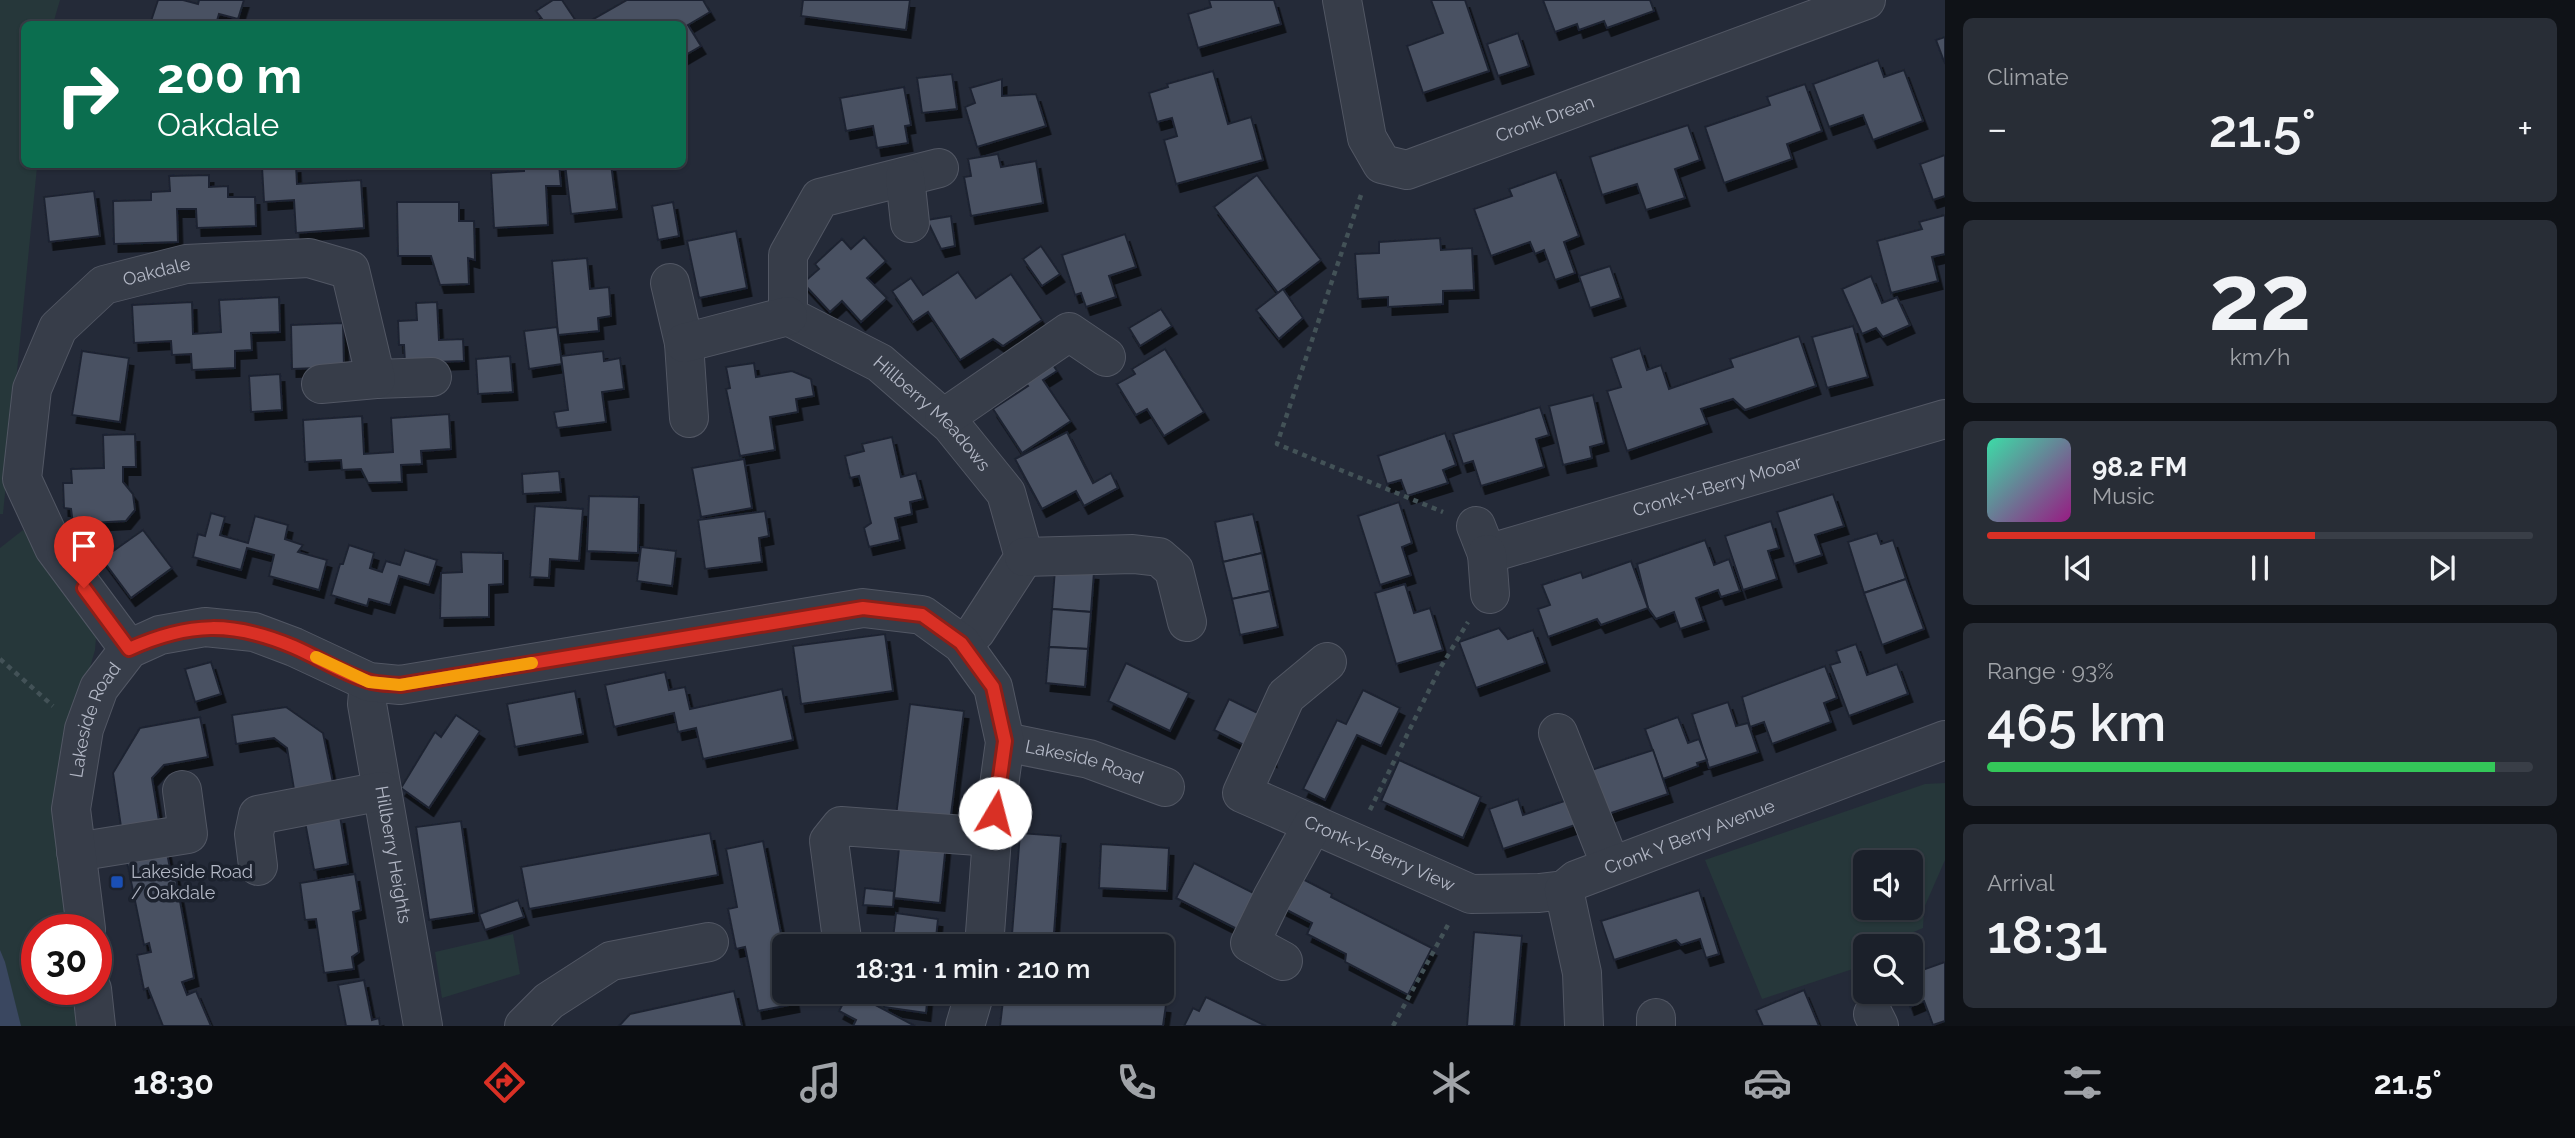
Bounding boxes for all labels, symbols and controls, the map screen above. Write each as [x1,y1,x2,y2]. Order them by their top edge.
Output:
text: 200 m [157,47,302,104]
icon: right [42,49,133,140]
text: Climate [1987,63,2069,90]
street label: Cronk Drean [1493,91,1597,146]
text: 21.5° [2209,98,2316,159]
text: Oakdale [157,106,279,143]
text: − [1987,106,2007,151]
text: + [2517,106,2533,151]
text: 22 [2209,244,2311,351]
street label: Oakdale [121,252,193,290]
text: km/h [2230,343,2290,370]
street label: Hillberry Meadows [869,351,995,475]
street label: Cronk-Y-Berry Mooar [1630,451,1805,521]
text: 98.2 FM [2092,452,2187,482]
text: Music [2092,482,2155,509]
pin [54,516,114,588]
icon: arrive [65,527,103,565]
icon: previous [2059,549,2097,587]
icon: pause [2241,549,2279,587]
icon: next [2423,549,2461,587]
text: Range · 93% [1987,657,2114,684]
street label: Lakeside Road [65,658,125,779]
text: 465 km [1987,692,2166,753]
street label: Lakeside Road [1024,735,1147,788]
position arrow [958,776,1032,850]
street label: Hillberry Heights [371,784,416,925]
street label: Cronk Y Berry Avenue [1601,794,1778,878]
street label: Cronk-Y-Berry View [1301,811,1458,896]
map controls [1853,850,1923,1004]
button: sound [1853,850,1923,920]
place label: Lakeside Road / Oakdale [131,861,253,903]
text: Arrival [1987,869,2054,896]
marker: Lakeside Road / Oakdale [109,874,125,890]
text: 18:31 [1987,904,2107,965]
speed limit sign: 30 [21,914,112,1005]
button: search [1853,934,1923,1004]
text: 18:31 · 1 min · 210 m [856,954,1090,984]
icon: directions [480,1058,529,1107]
icon: music [796,1058,845,1107]
icon: phone [1112,1058,1161,1107]
icon: climate [1427,1058,1476,1107]
icon: car [1743,1058,1792,1107]
icon: filters [2058,1058,2107,1107]
text: 18:30 [133,1064,214,1101]
text: 21.5° [2374,1064,2442,1101]

